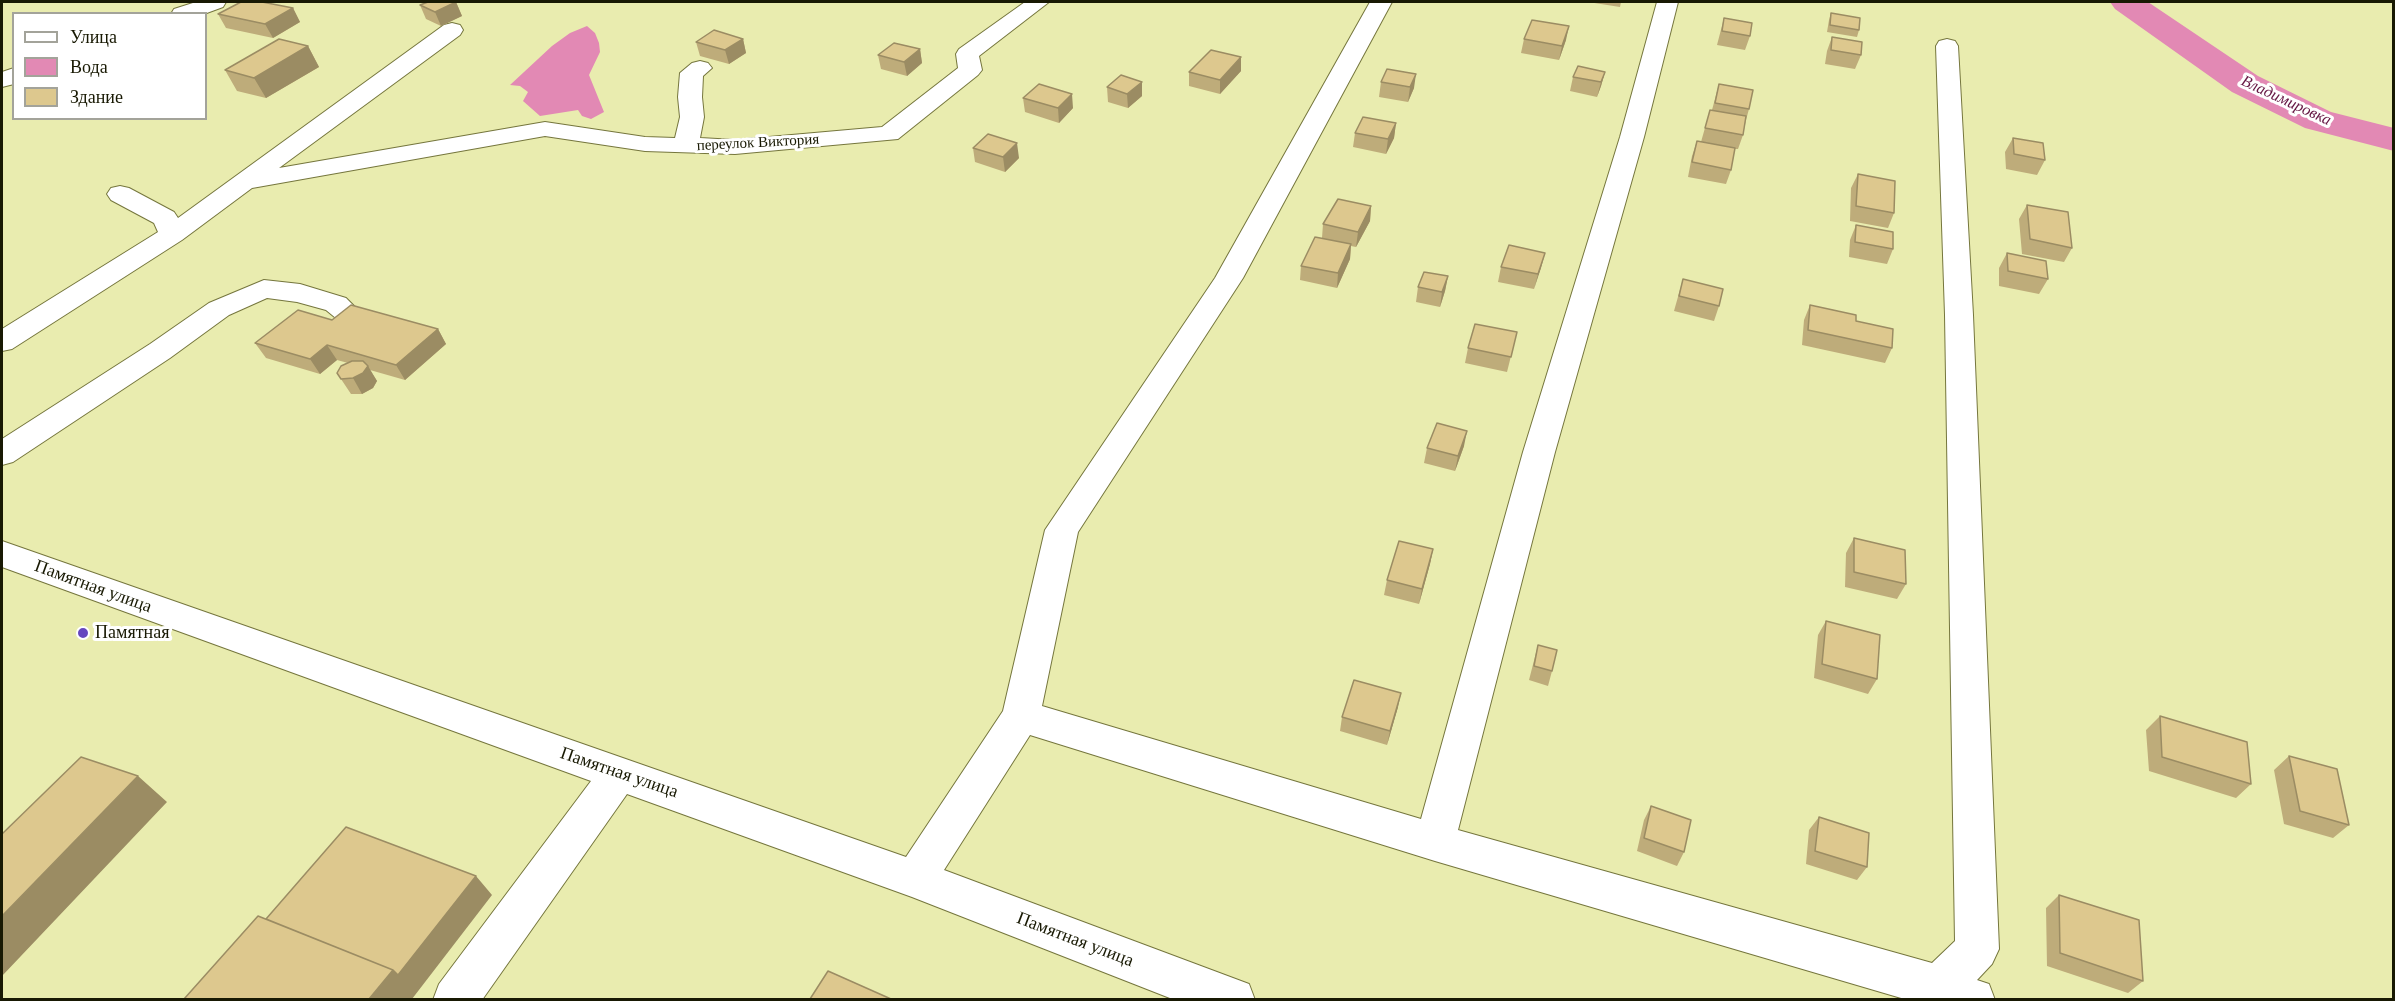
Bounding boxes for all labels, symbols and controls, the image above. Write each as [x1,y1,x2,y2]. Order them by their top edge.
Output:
legend [12,12,207,120]
text: Улица [70,27,117,47]
text: Вода [70,57,108,77]
water label: Владимировка [2238,72,2334,130]
text: Здание [70,87,123,107]
street label: переулок Виктория [696,131,820,155]
street label: Памятная улица [31,556,155,618]
place label: Памятная [95,622,169,644]
marker: Памятная [76,626,90,640]
street label: Памятная улица [557,743,681,803]
street label: Памятная улица [1014,908,1136,972]

